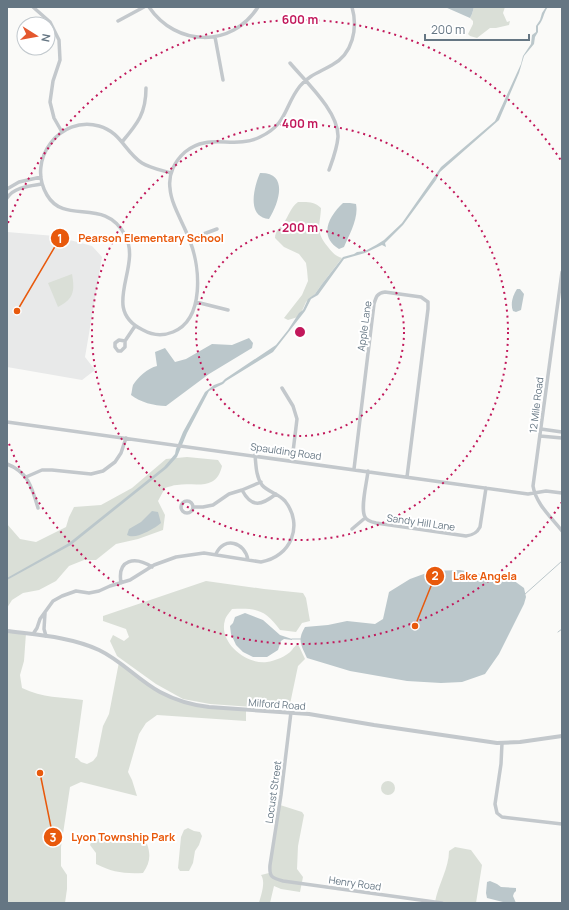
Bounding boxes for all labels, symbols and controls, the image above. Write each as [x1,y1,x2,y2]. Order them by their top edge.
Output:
text: 600 m [282,11,318,28]
north arrow [16,16,56,56]
scale bar [425,16,529,42]
text: 200 m [431,21,465,38]
text: N [38,33,54,43]
text: 400 m [282,115,318,132]
text: 200 m [282,219,318,236]
callout: Pearson Elementary School [50,227,231,250]
text: 1 [57,230,63,247]
text: Pearson Elementary School [78,230,224,245]
street label: Apple Lane [354,300,374,352]
centre of rings [293,325,307,339]
street label: 12 Mile Road [526,376,546,434]
street label: Spaulding Road [249,439,323,463]
street label: Sandy Hill Lane [386,510,456,534]
callout: Lake Angela [425,564,525,587]
text: 2 [431,567,439,584]
text: Lake Angela [453,568,517,583]
street label: Milford Road [248,695,306,713]
street label: Locust Street [262,760,284,824]
callout: Lyon Township Park [43,826,182,849]
text: 3 [50,829,57,846]
text: Lyon Township Park [71,829,176,844]
street label: Henry Road [328,872,382,894]

